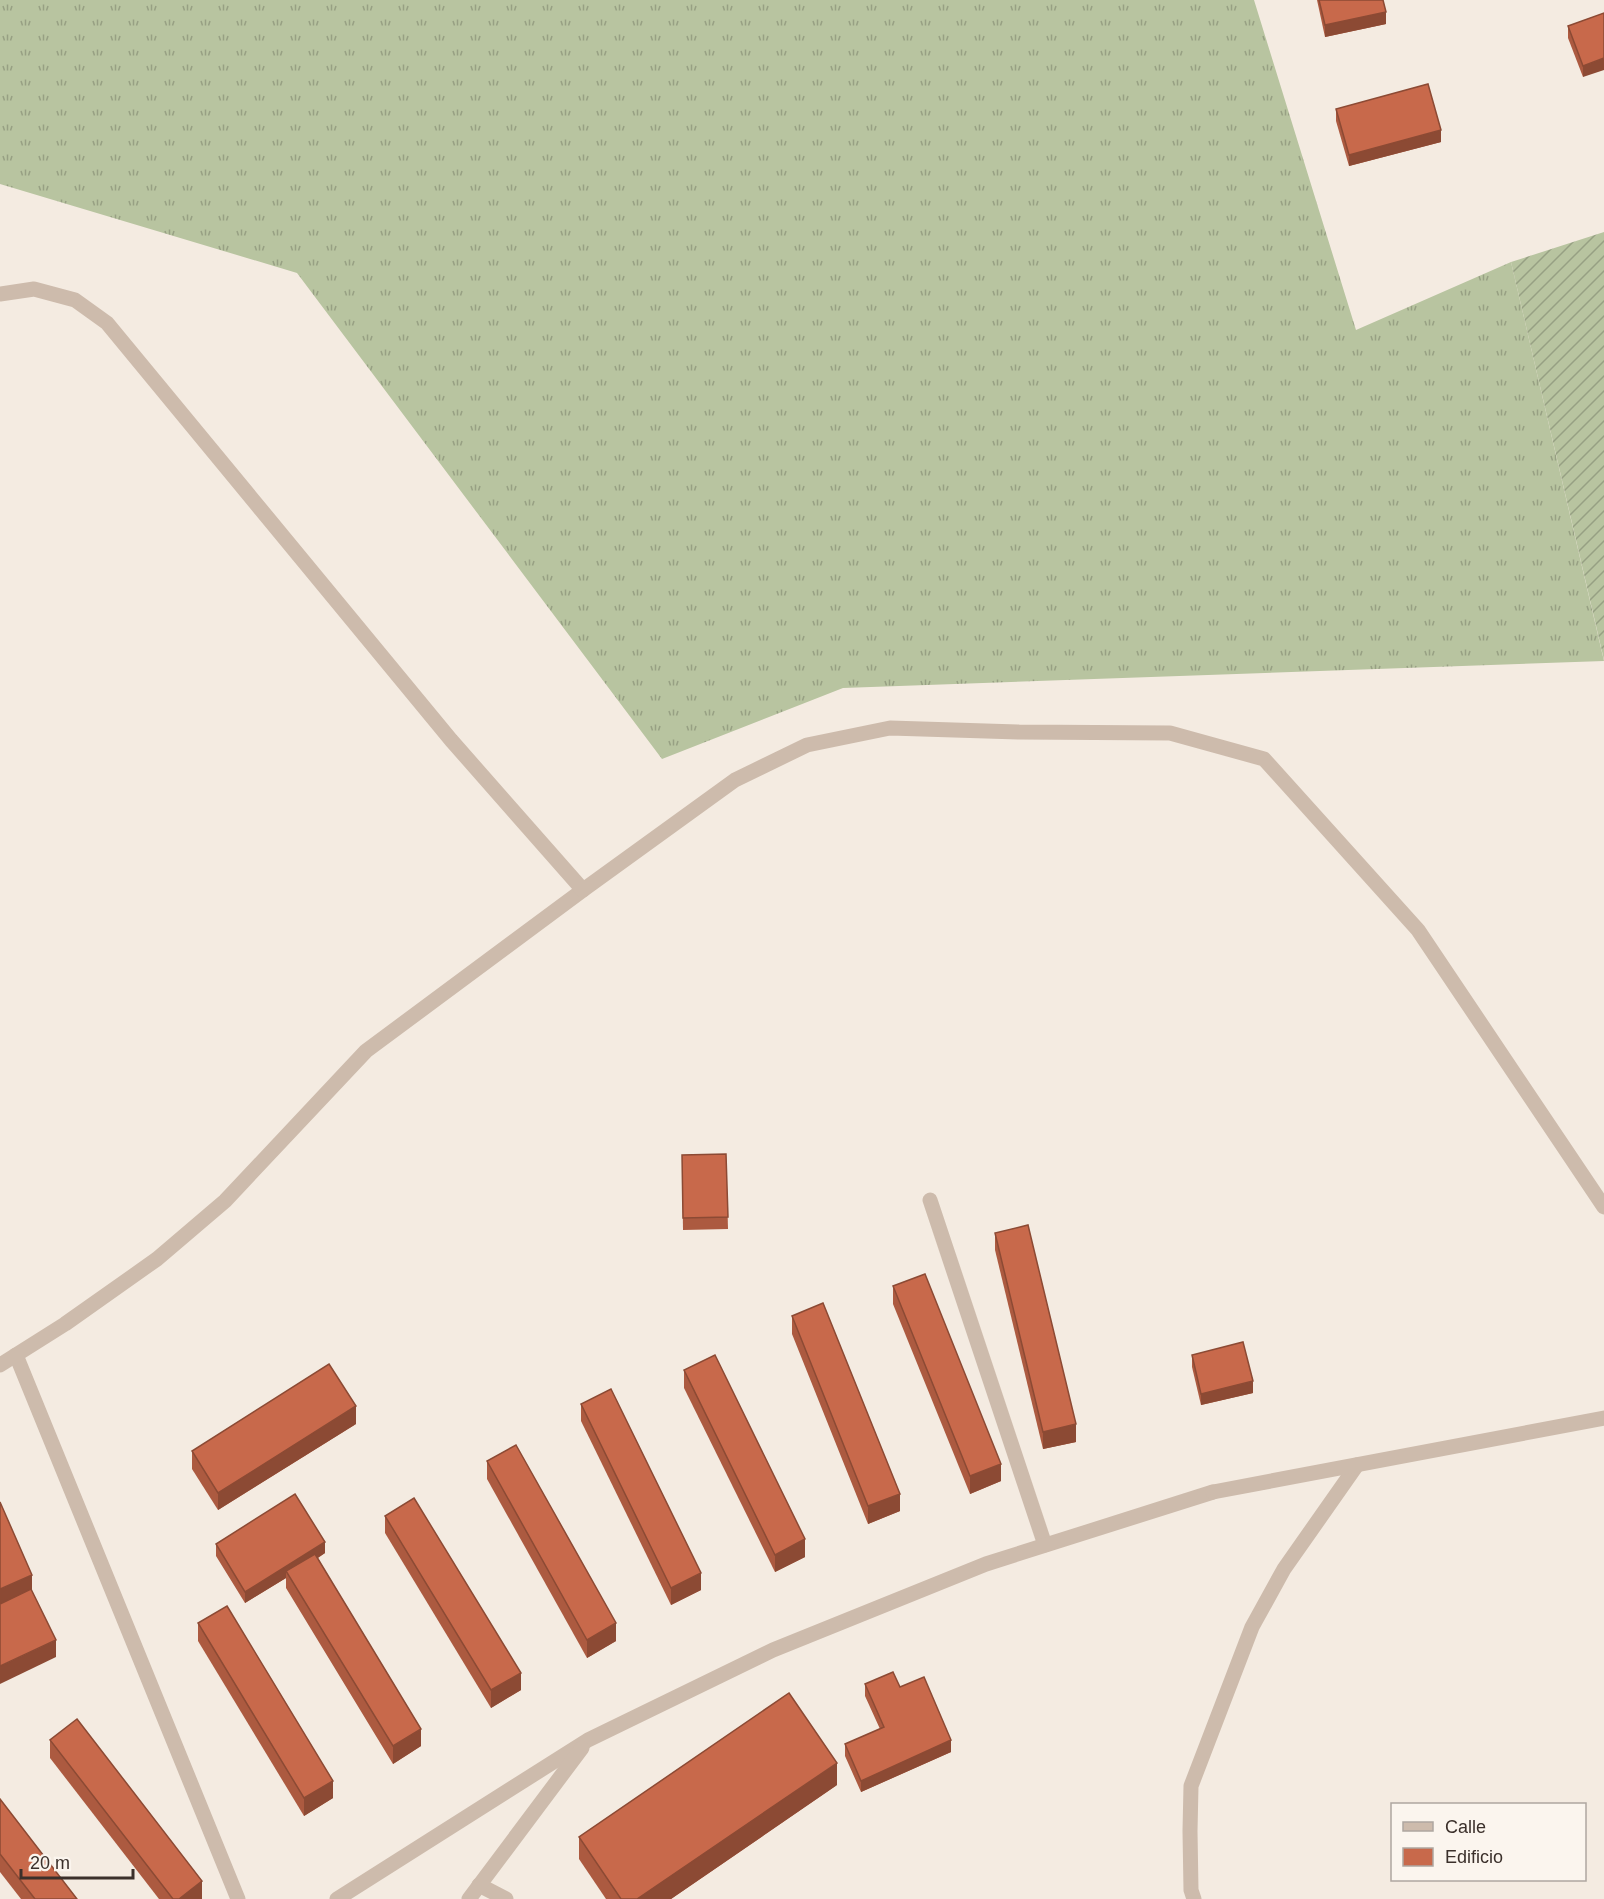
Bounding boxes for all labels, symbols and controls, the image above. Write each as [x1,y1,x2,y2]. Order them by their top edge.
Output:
legend [1391,1803,1586,1881]
text: Calle [1445,1817,1486,1837]
scale bar [21,1842,134,1880]
text: Edificio [1445,1847,1503,1867]
text: 20 m [30,1853,70,1873]

